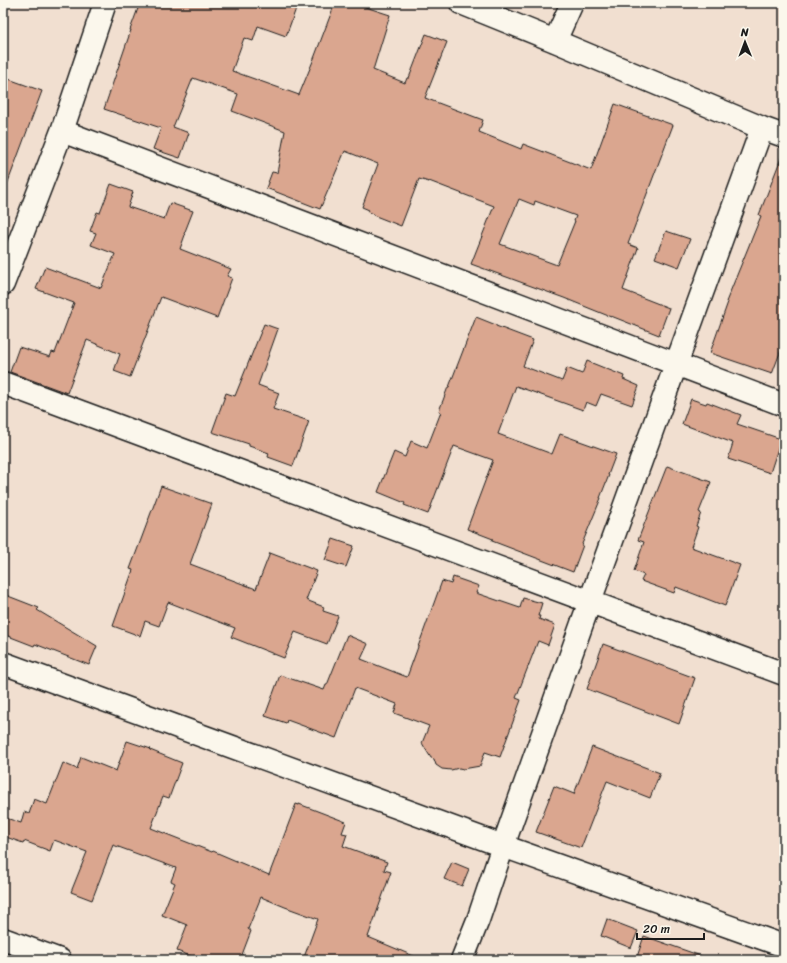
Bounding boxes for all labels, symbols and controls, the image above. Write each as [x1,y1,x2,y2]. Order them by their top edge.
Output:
north arrow [725,22,765,62]
text: N [740,23,749,42]
scale bar [637,915,704,941]
text: 20 m [643,918,670,940]

